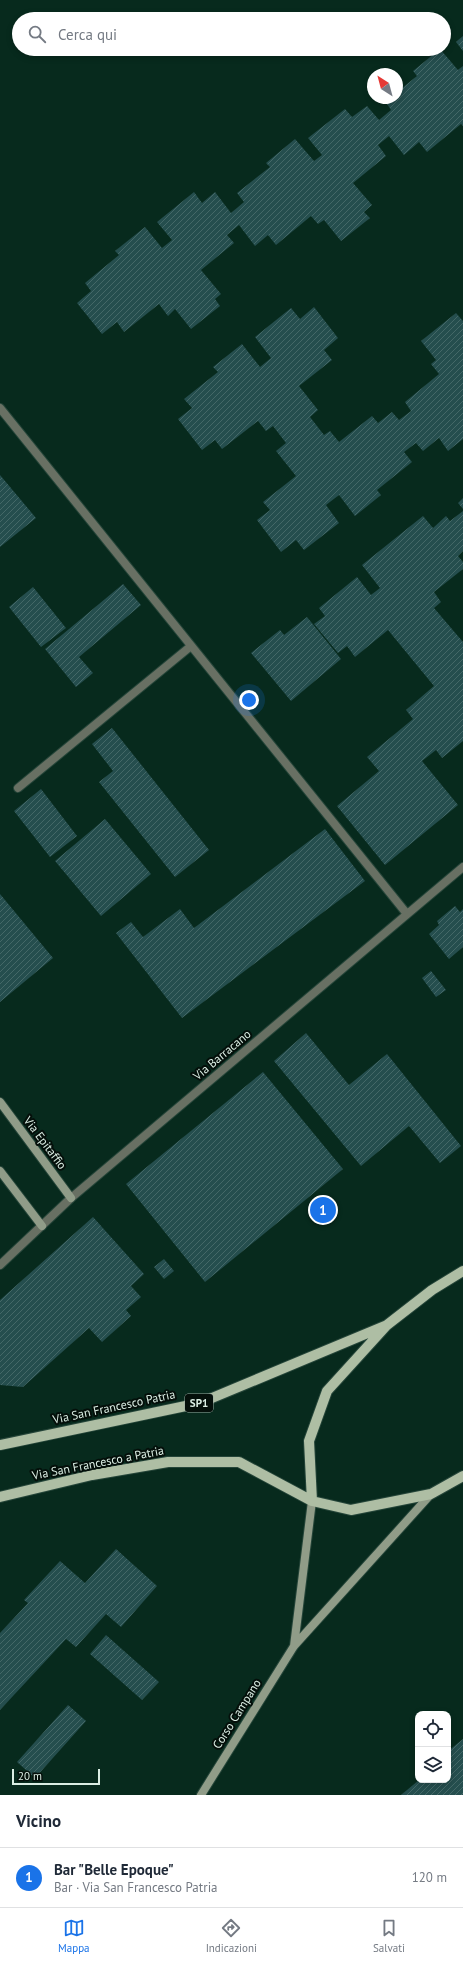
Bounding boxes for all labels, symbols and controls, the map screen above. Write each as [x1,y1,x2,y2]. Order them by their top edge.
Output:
search box [12,12,451,56]
icon: search [26,23,48,45]
text: Cerca qui [58,25,117,44]
north arrow [367,68,403,104]
your location [239,690,259,710]
street label: Via Barracano [189,1026,254,1084]
street label: Via Epitaffio [20,1113,70,1172]
pin: 1 [310,1195,336,1225]
street label: Via San Francesco Patria [50,1386,176,1427]
road number: SP1 [185,1394,213,1412]
street label: Via San Francesco a Patria [30,1442,165,1483]
street label: Corso Campano [209,1676,264,1751]
map controls [415,1711,451,1783]
button: locate [415,1711,451,1747]
button: layers [415,1747,451,1783]
scale bar [12,1767,100,1786]
text: 20 m [18,1769,42,1783]
text: Vicino [16,1810,61,1832]
text: Bar "Belle Epoque" [54,1860,174,1879]
text: 1 [25,1869,33,1886]
text: 120 m [412,1869,447,1886]
text: Bar · Via San Francesco Patria [54,1879,218,1896]
tab: Mappa [58,1917,90,1955]
tab: Indicazioni [206,1917,257,1955]
tab: Salvati [373,1917,405,1955]

